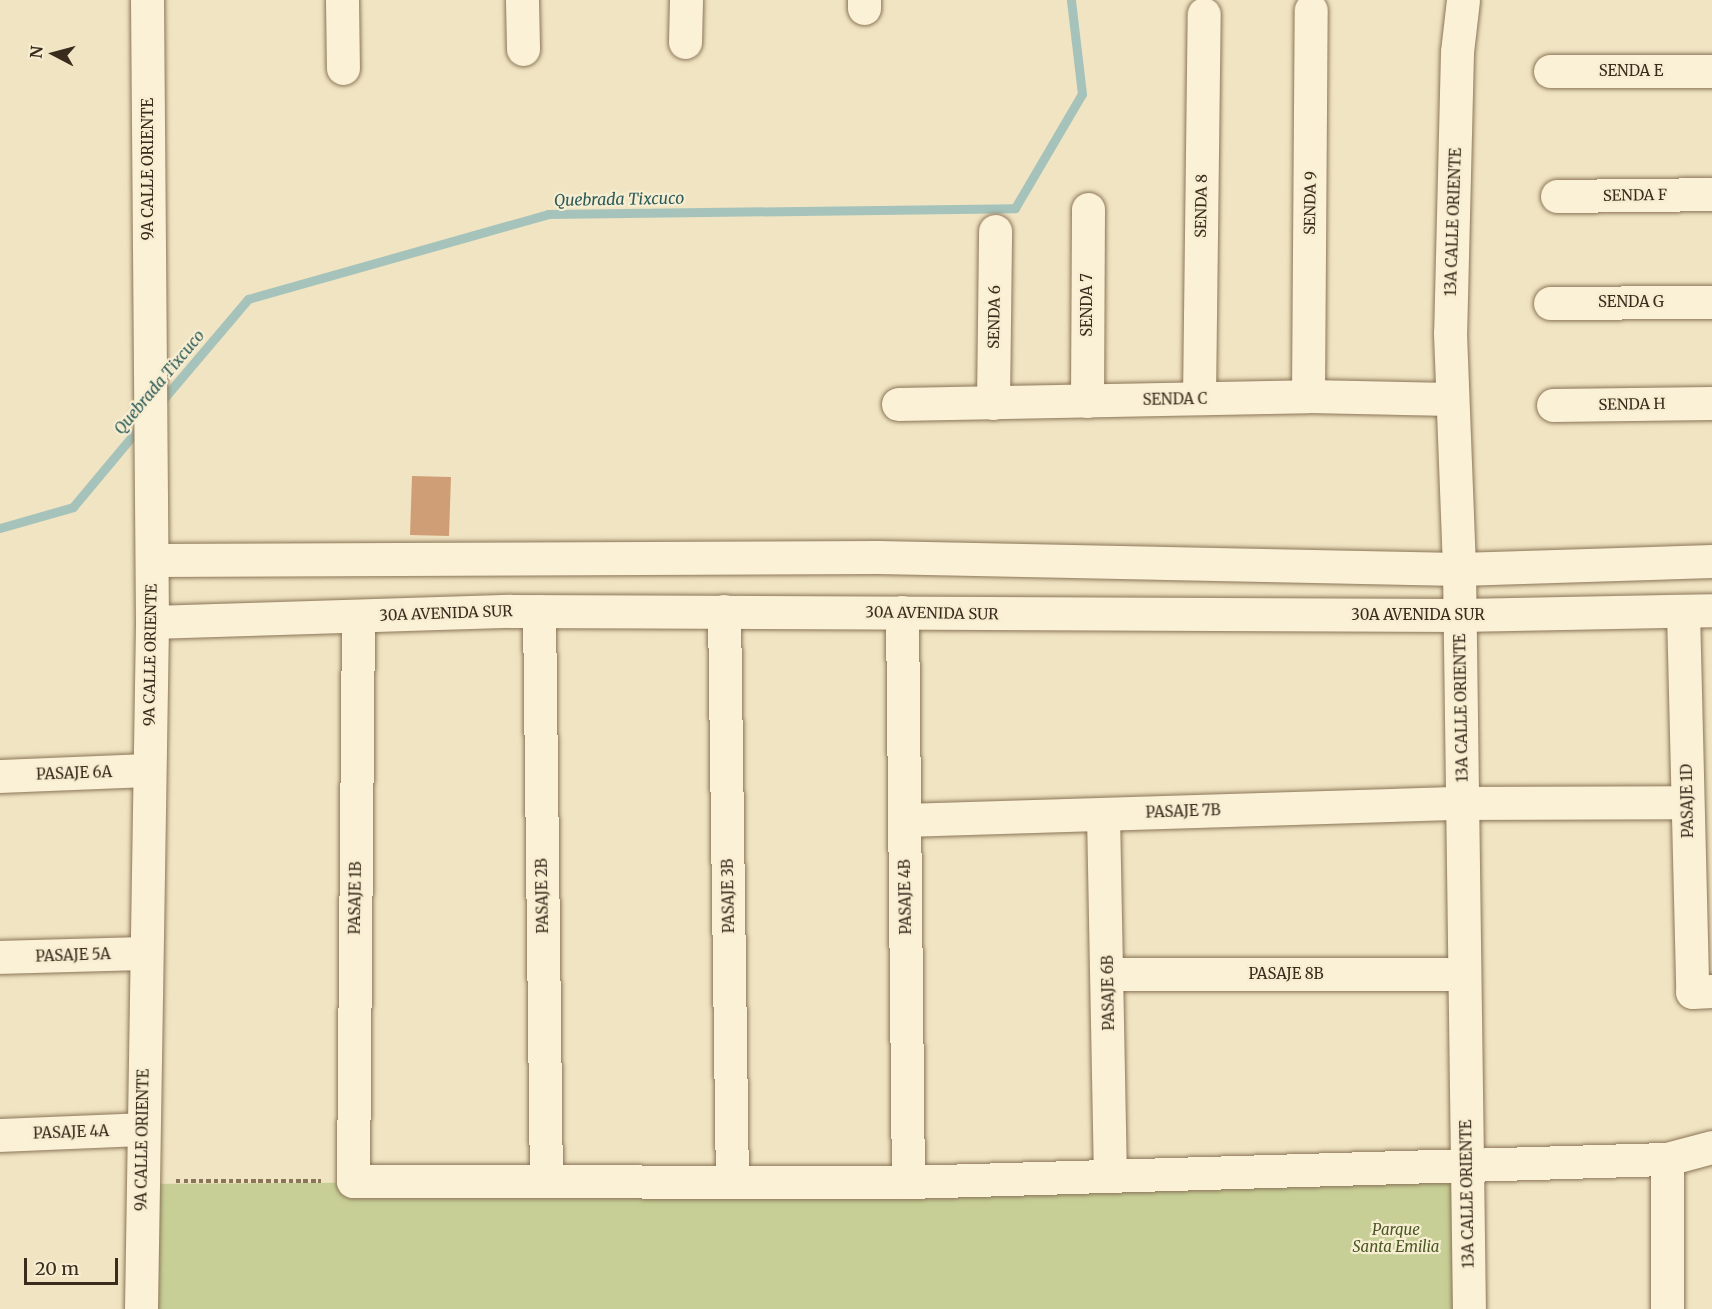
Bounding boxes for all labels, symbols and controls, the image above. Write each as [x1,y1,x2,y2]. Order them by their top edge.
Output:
north arrow [24,24,84,84]
text: N [25,45,47,59]
street label: SENDA E [1599,62,1663,80]
street label: 9A CALLE ORIENTE [139,98,157,240]
street label: 13A CALLE ORIENTE [1441,147,1465,297]
street label: SENDA 9 [1300,171,1320,235]
street label: SENDA 8 [1191,174,1211,238]
street label: SENDA F [1603,185,1667,205]
water label: Quebrada Tixcuco [554,188,684,210]
street label: SENDA 7 [1078,273,1096,337]
street label: SENDA 6 [984,285,1004,349]
street label: SENDA G [1598,293,1664,311]
water label: Quebrada Tixcuco [110,326,208,438]
street label: SENDA C [1142,389,1208,409]
street label: SENDA H [1598,394,1666,414]
street label: 9A CALLE ORIENTE [140,584,160,726]
street label: 30A AVENIDA SUR [379,602,513,624]
street label: 30A AVENIDA SUR [865,603,999,623]
street label: 30A AVENIDA SUR [1351,606,1485,624]
street label: 13A CALLE ORIENTE [1451,634,1471,782]
street label: PASAJE 6A [36,763,112,783]
street label: PASAJE 1D [1677,764,1697,838]
street label: PASAJE 7B [1145,801,1221,821]
street label: PASAJE 2B [532,858,552,934]
street label: PASAJE 3B [718,859,738,933]
street label: PASAJE 4B [895,859,915,935]
street label: PASAJE 1B [345,861,365,935]
street label: PASAJE 5A [35,945,111,965]
street label: PASAJE 6B [1098,955,1118,1031]
street label: PASAJE 8B [1248,965,1324,983]
street label: 9A CALLE ORIENTE [132,1069,152,1211]
street label: 13A CALLE ORIENTE [1457,1120,1477,1268]
street label: PASAJE 4A [33,1122,109,1142]
park label: Parque Santa Emilia [1353,1220,1439,1255]
scale bar [27,1246,122,1284]
text: 20 m [35,1257,79,1280]

